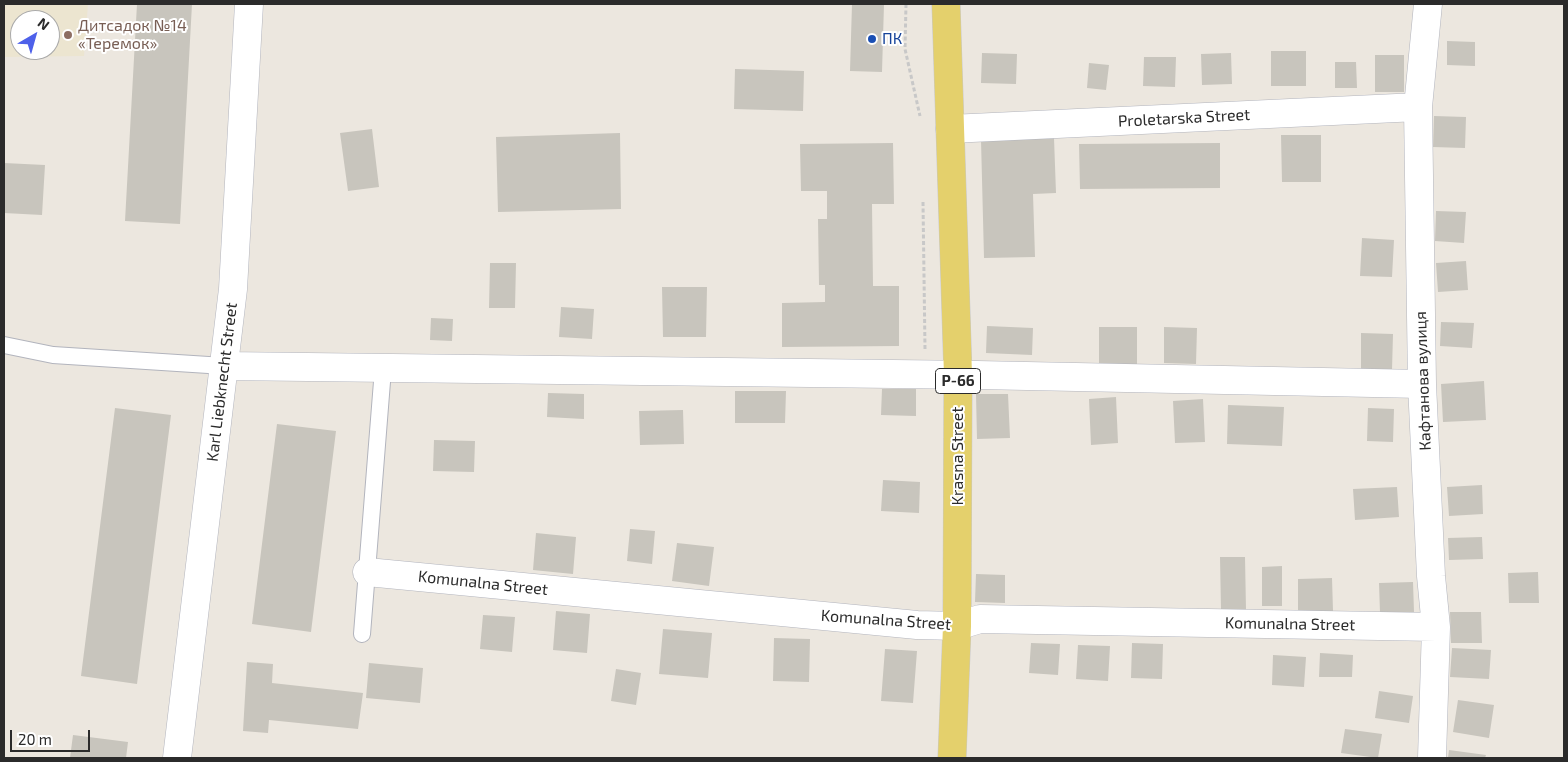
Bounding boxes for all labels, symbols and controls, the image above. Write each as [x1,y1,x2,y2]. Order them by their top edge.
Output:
north arrow [10,10,60,60]
text: N [35,14,53,33]
place label: Дитсадок №14 «Теремок» [78,16,187,54]
marker: Дитсадок №14 «Теремок» [62,29,74,41]
place label: ПК [882,29,902,49]
marker: ПК [866,33,878,45]
street label: Proletarska Street [1117,105,1251,131]
street label: Karl Liebknecht Street [203,301,241,463]
street label: Кафтанова вулиця [1411,311,1435,451]
road number: Р-66 [936,368,980,394]
street label: Krasna Street [948,407,968,505]
street label: Komunalna Street [417,567,549,599]
street label: Komunalna Street [820,606,952,634]
street label: Komunalna Street [1225,613,1355,635]
scale bar [12,720,92,752]
text: 20 m [18,730,52,748]

